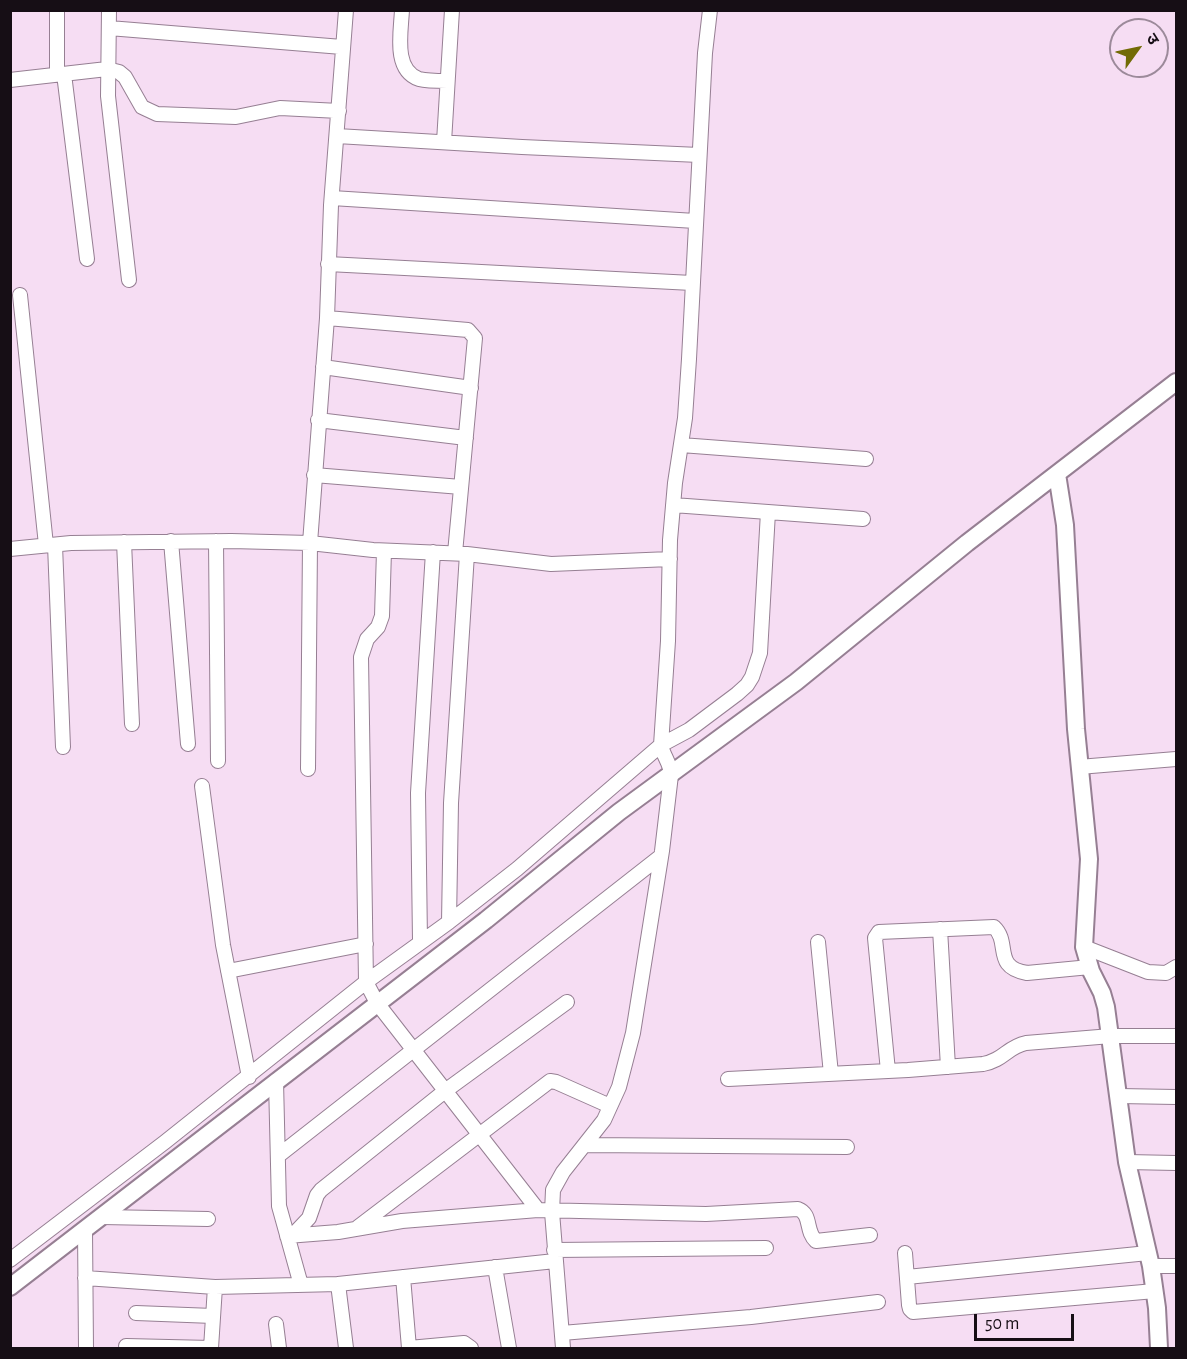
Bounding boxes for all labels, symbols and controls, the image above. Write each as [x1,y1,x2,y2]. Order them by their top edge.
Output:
north arrow [1109,18,1169,78]
text: उ [1143,31,1162,48]
scale bar [977,1302,1078,1340]
text: 50 m [985,1315,1019,1333]

